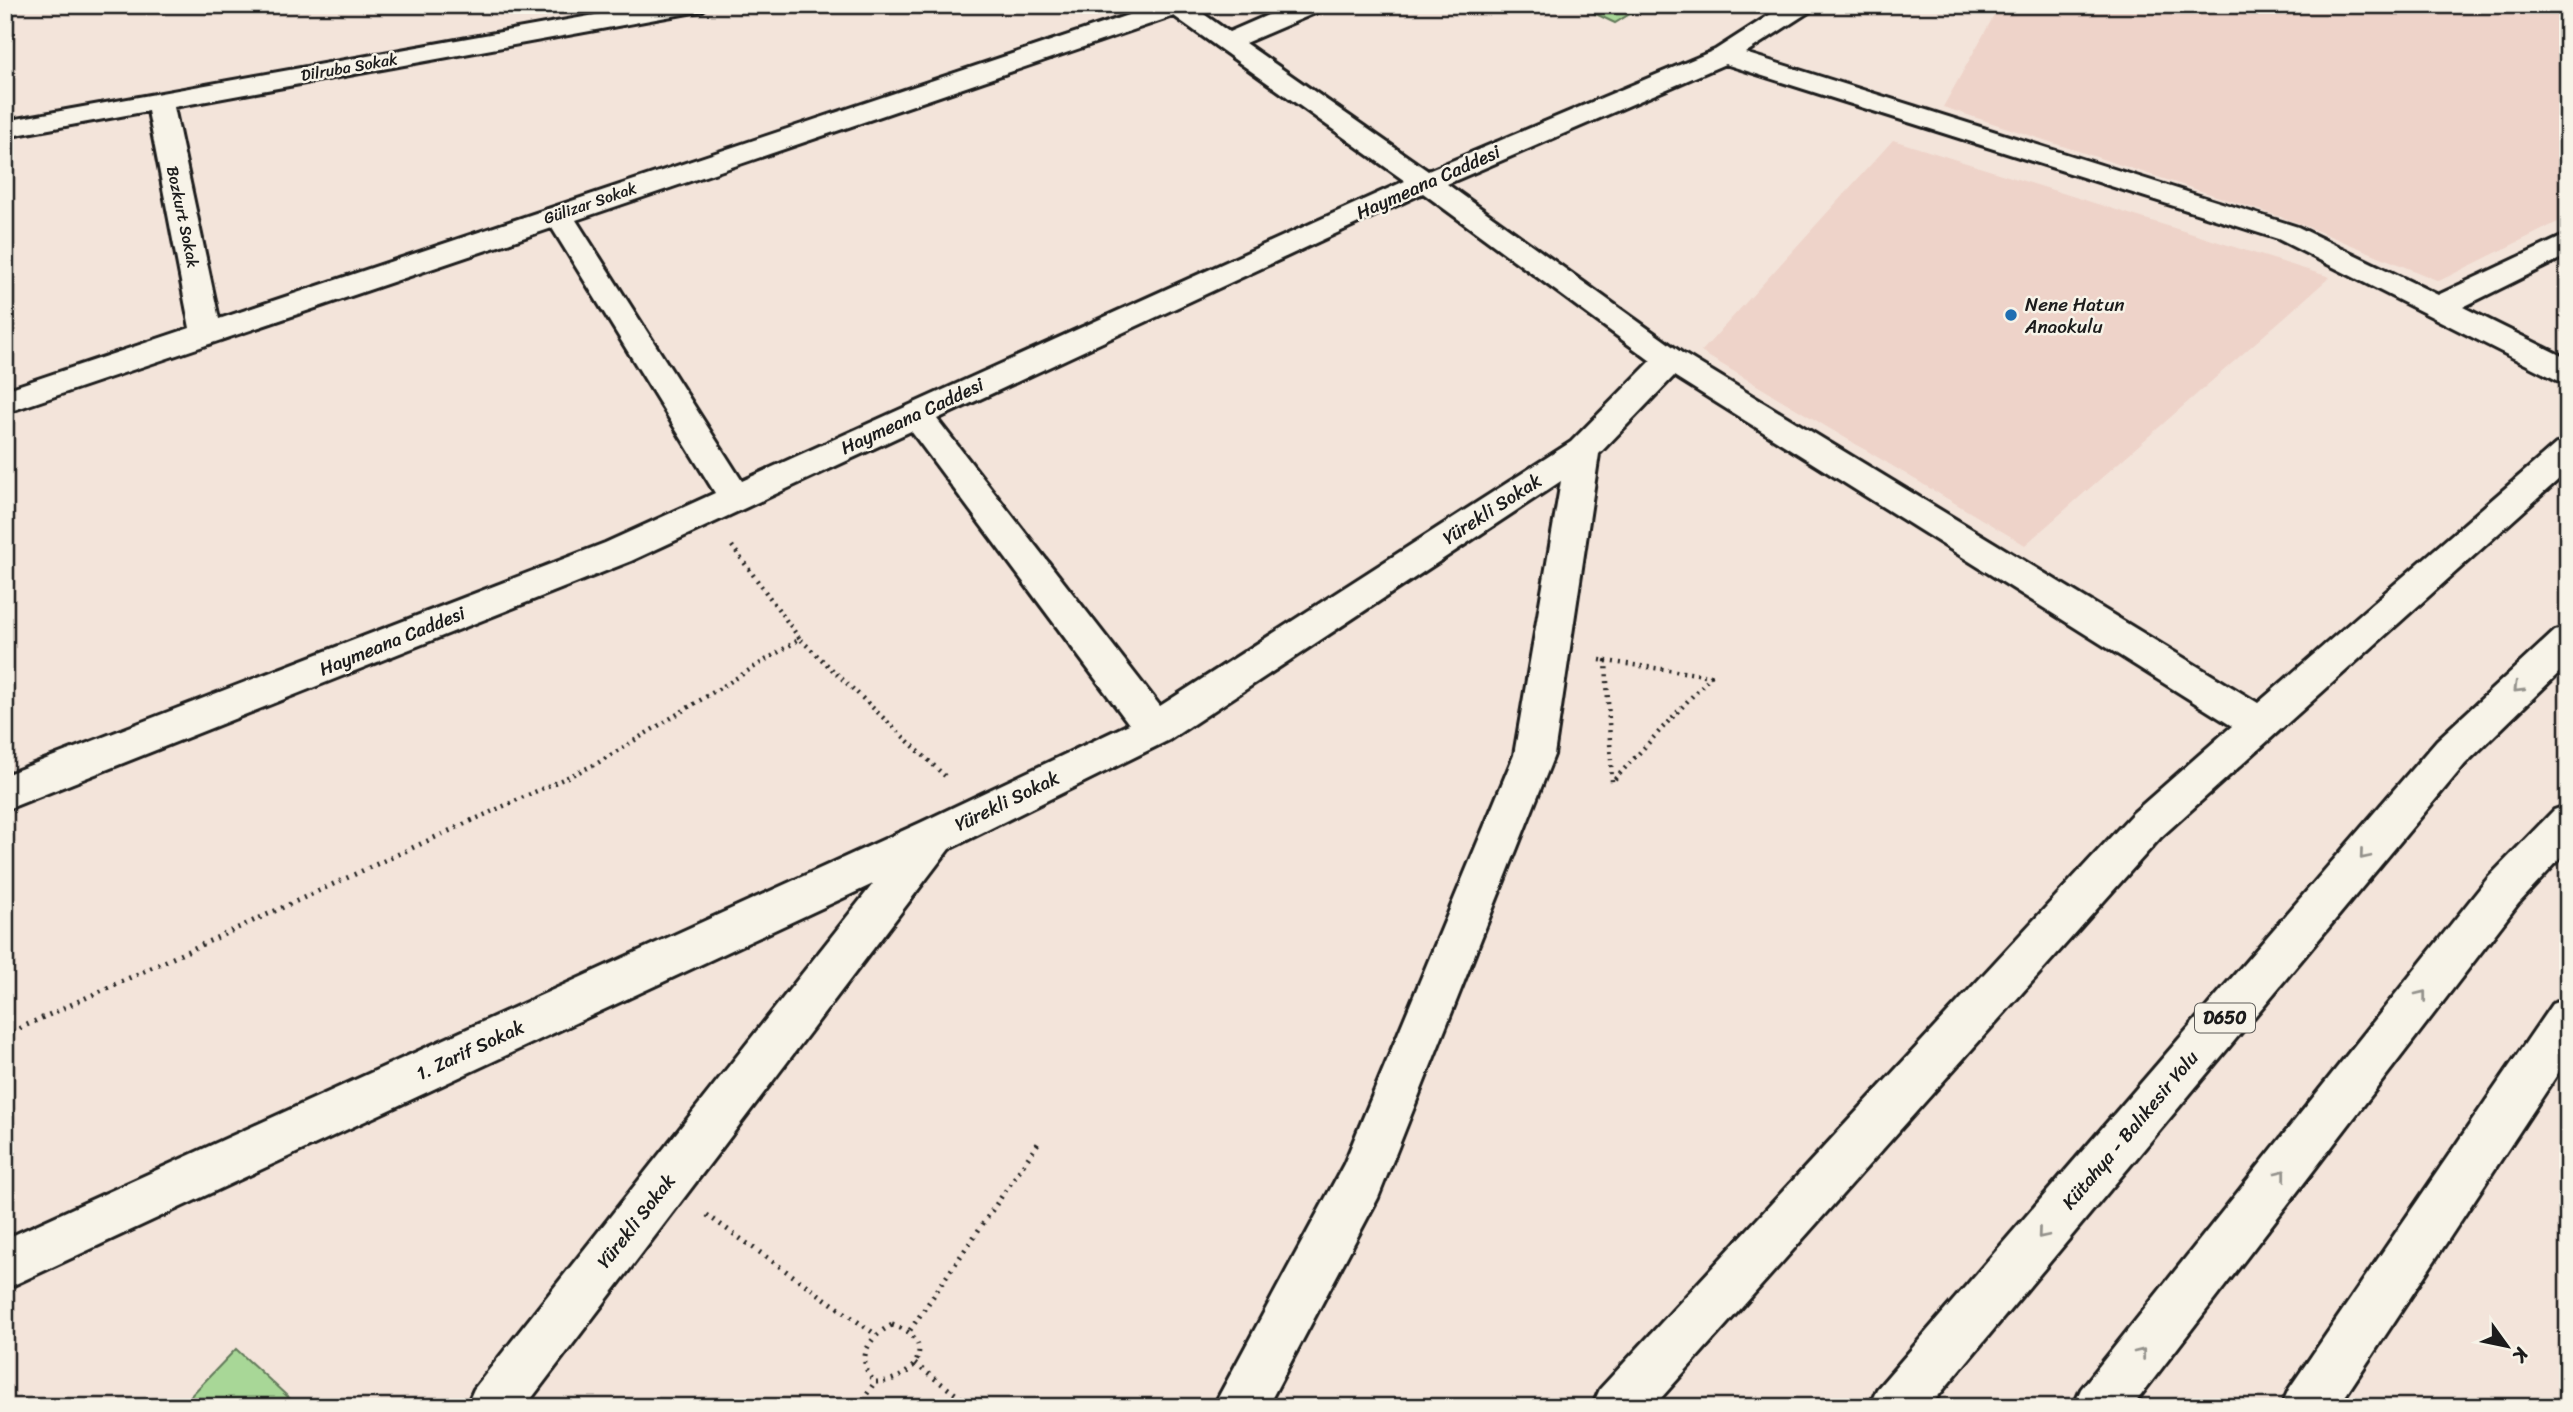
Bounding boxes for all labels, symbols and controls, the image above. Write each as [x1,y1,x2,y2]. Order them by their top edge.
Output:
street label: Dilruba Sokak [298,44,400,90]
street label: Haymeana Caddesi [1350,135,1506,229]
street label: Bozkurt Sokak [158,163,208,271]
street label: Gülizar Sokak [539,173,641,232]
place label: Nene Hatun Anaokulu [2024,288,2125,343]
marker: Nene Hatun Anaokulu [2003,307,2019,323]
street label: Haymeana Caddesi [835,368,990,464]
street label: Yürekli Sokak [1436,464,1548,554]
street label: Haymeana Caddesi [314,596,471,685]
one-way arrow [2513,680,2526,693]
street label: Yürekli Sokak [949,761,1065,841]
one-way arrow [2360,846,2372,859]
one-way arrow [2413,990,2426,1002]
road number: D650 [2195,1003,2255,1032]
street label: 1. Zarif Sokak [410,1010,530,1089]
street label: Kütahya - Balıkesir Yolu [2053,1043,2207,1217]
street label: Yürekli Sokak [588,1166,684,1276]
one-way arrow [2273,1169,2286,1181]
one-way arrow [2038,1225,2050,1238]
north arrow [2472,1310,2542,1380]
text: K [2503,1340,2538,1370]
one-way arrow [2133,1348,2146,1361]

